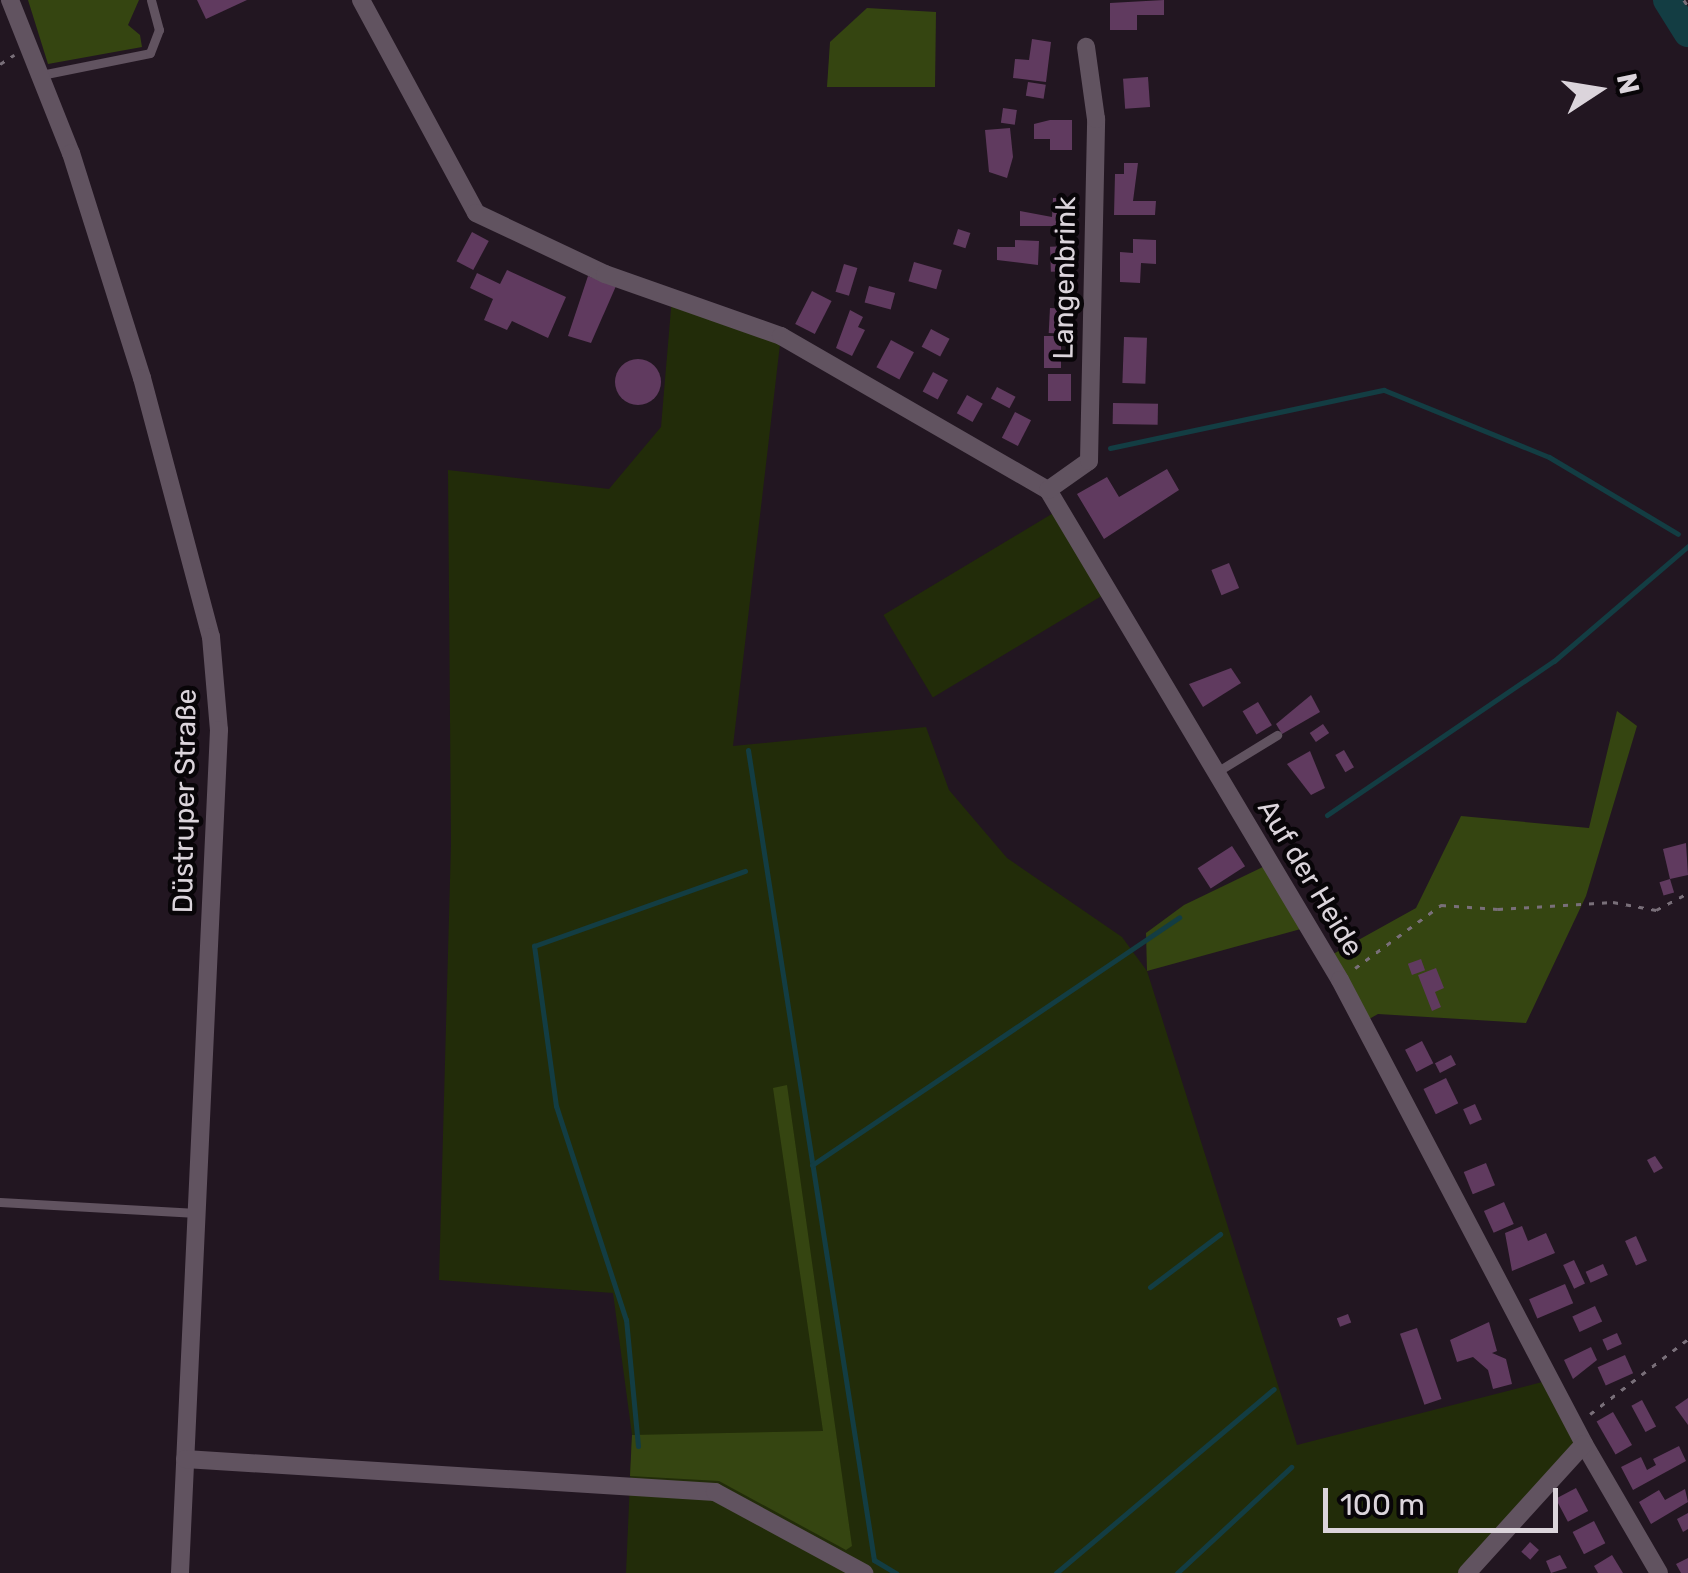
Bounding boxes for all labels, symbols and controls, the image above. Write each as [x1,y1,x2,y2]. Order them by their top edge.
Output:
north arrow [1548,40,1648,140]
text: N [1610,70,1646,97]
street label: Langenbrink [1047,196,1083,360]
street label: Düstruper Straße [166,688,204,914]
street label: Auf der Heide [1250,793,1370,963]
scale bar [1328,1468,1563,1530]
text: 100 m [1340,1487,1425,1523]

